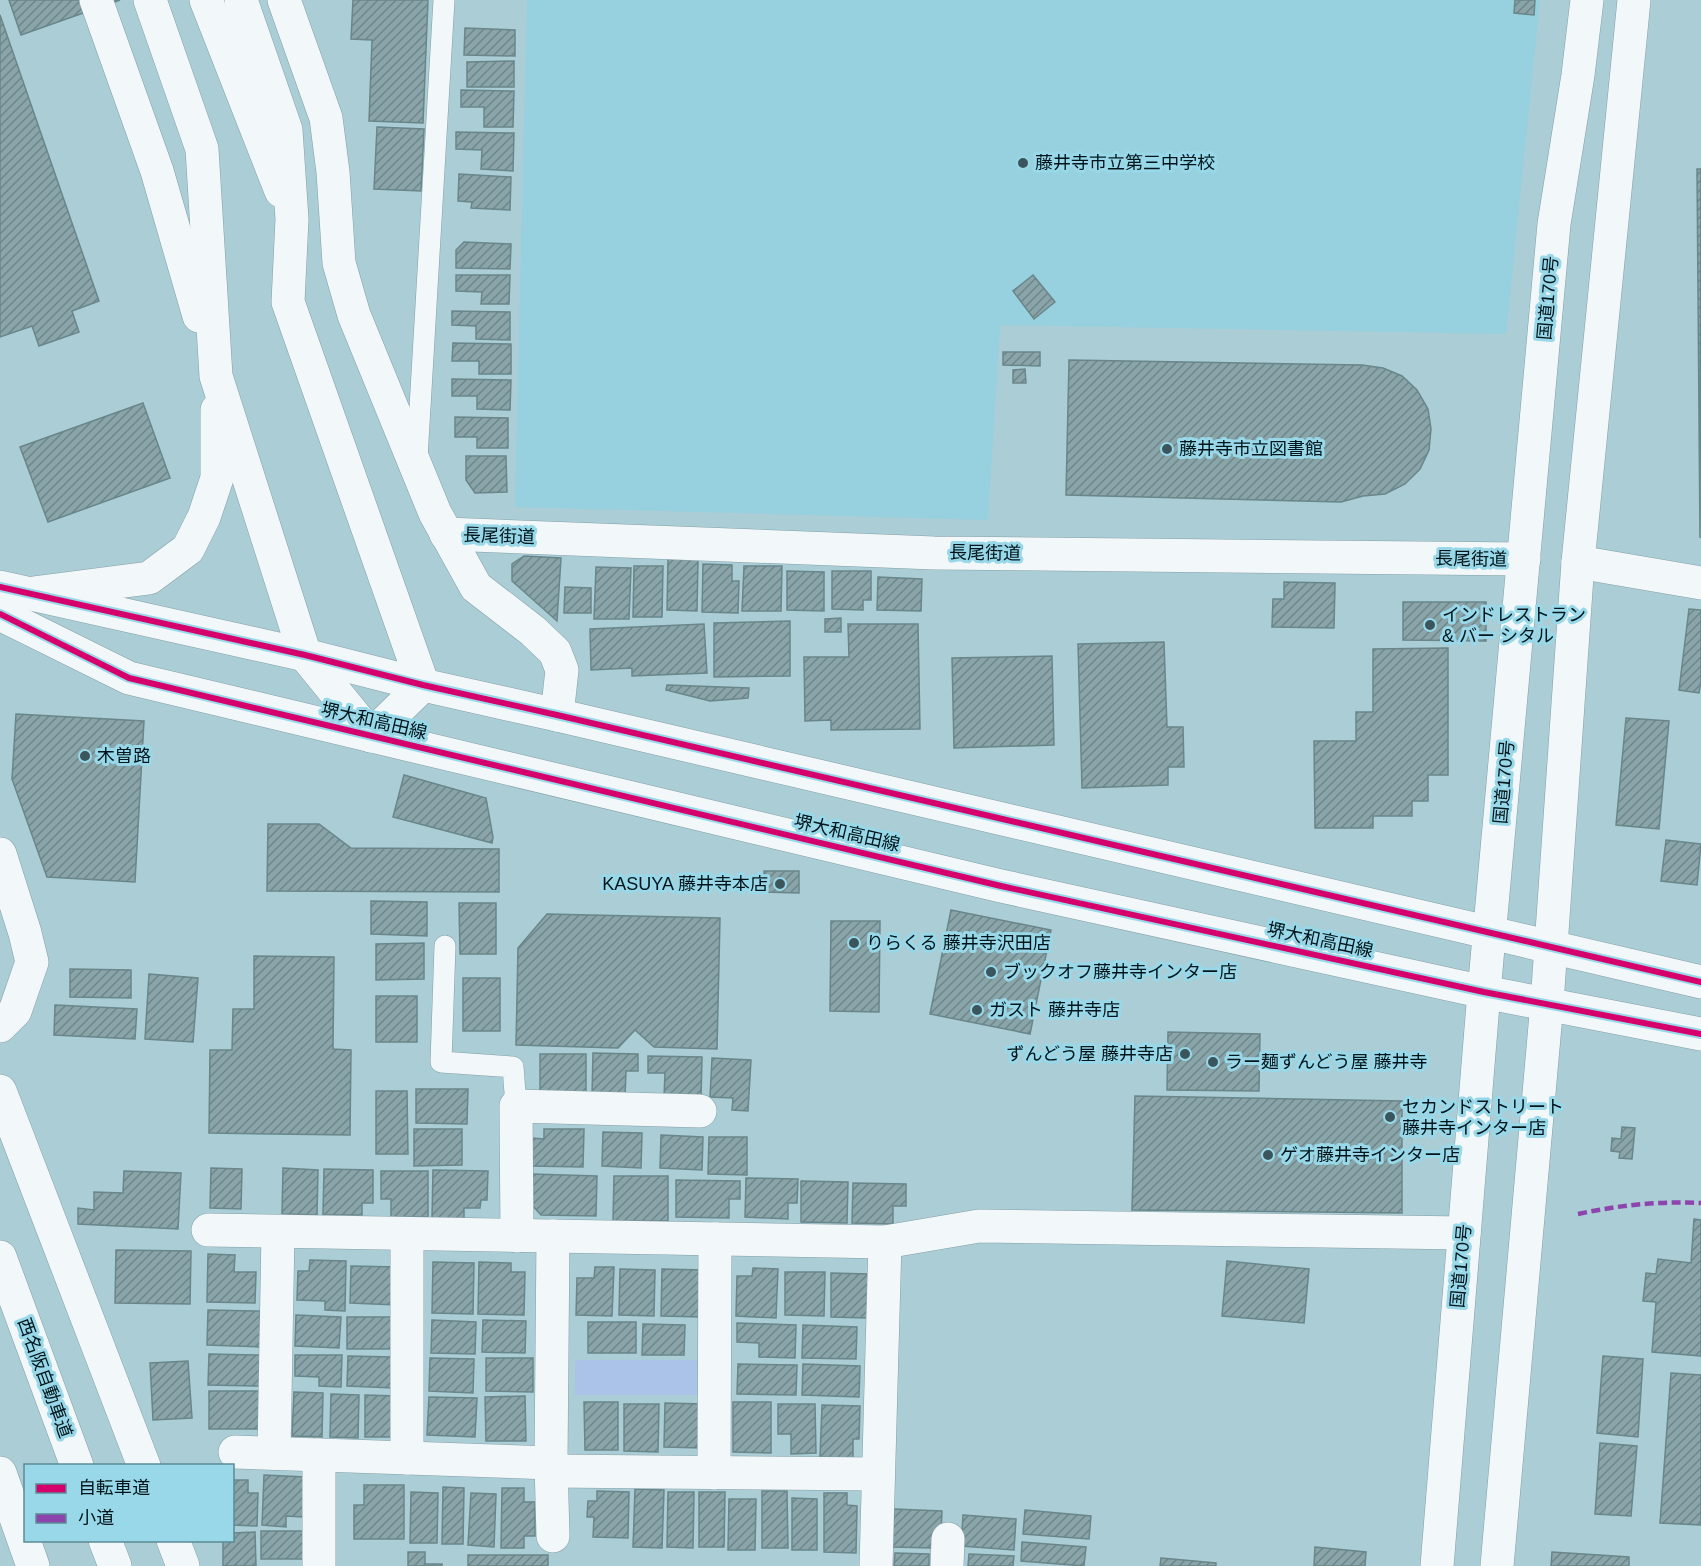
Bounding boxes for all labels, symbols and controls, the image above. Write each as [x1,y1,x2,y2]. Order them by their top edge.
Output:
place label: 藤井寺市立第三中学校 [1035,153,1215,173]
marker: 藤井寺市立第三中学校 [1016,156,1030,170]
street label: 国道170号 [1534,255,1562,341]
place label: 藤井寺市立図書館 [1179,439,1323,459]
marker: 藤井寺市立図書館 [1160,442,1174,456]
street label: 長尾街道 [463,525,535,547]
street label: 長尾街道 [949,542,1021,564]
street label: 長尾街道 [1435,548,1507,570]
place label: インドレストラン & バー シタル [1442,605,1586,646]
marker: インドレストラン & バー シタル [1423,618,1437,632]
street label: 堺大和高田線 [319,699,429,743]
street label: 国道170号 [1490,739,1518,825]
place label: 木曽路 [97,746,151,766]
marker: 木曽路 [78,749,92,763]
street label: 堺大和高田線 [792,811,902,855]
place label: KASUYA 藤井寺本店 [602,874,768,894]
marker: KASUYA 藤井寺本店 [773,877,787,891]
street label: 堺大和高田線 [1265,919,1375,961]
place label: りらくる 藤井寺沢田店 [866,933,1051,953]
marker: りらくる 藤井寺沢田店 [847,936,861,950]
place label: ブックオフ藤井寺インター店 [1003,962,1237,982]
marker: ブックオフ藤井寺インター店 [984,965,998,979]
place label: ガスト 藤井寺店 [989,1000,1120,1020]
marker: ガスト 藤井寺店 [970,1003,984,1017]
place label: ずんどう屋 藤井寺店 [1007,1044,1173,1064]
marker: ずんどう屋 藤井寺店 [1178,1047,1192,1061]
place label: ラー麺ずんどう屋 藤井寺 [1225,1052,1427,1072]
marker: ラー麺ずんどう屋 藤井寺 [1206,1055,1220,1069]
place label: セカンドストリート 藤井寺インター店 [1402,1097,1564,1138]
marker: セカンドストリート 藤井寺インター店 [1383,1110,1397,1124]
place label: ゲオ藤井寺インター店 [1280,1145,1460,1165]
marker: ゲオ藤井寺インター店 [1261,1148,1275,1162]
street label: 国道170号 [1447,1223,1475,1309]
street label: 西名阪自動車道 [14,1315,76,1441]
legend [24,1464,234,1542]
text: 自転車道 [78,1478,150,1498]
text: 小道 [78,1508,114,1528]

